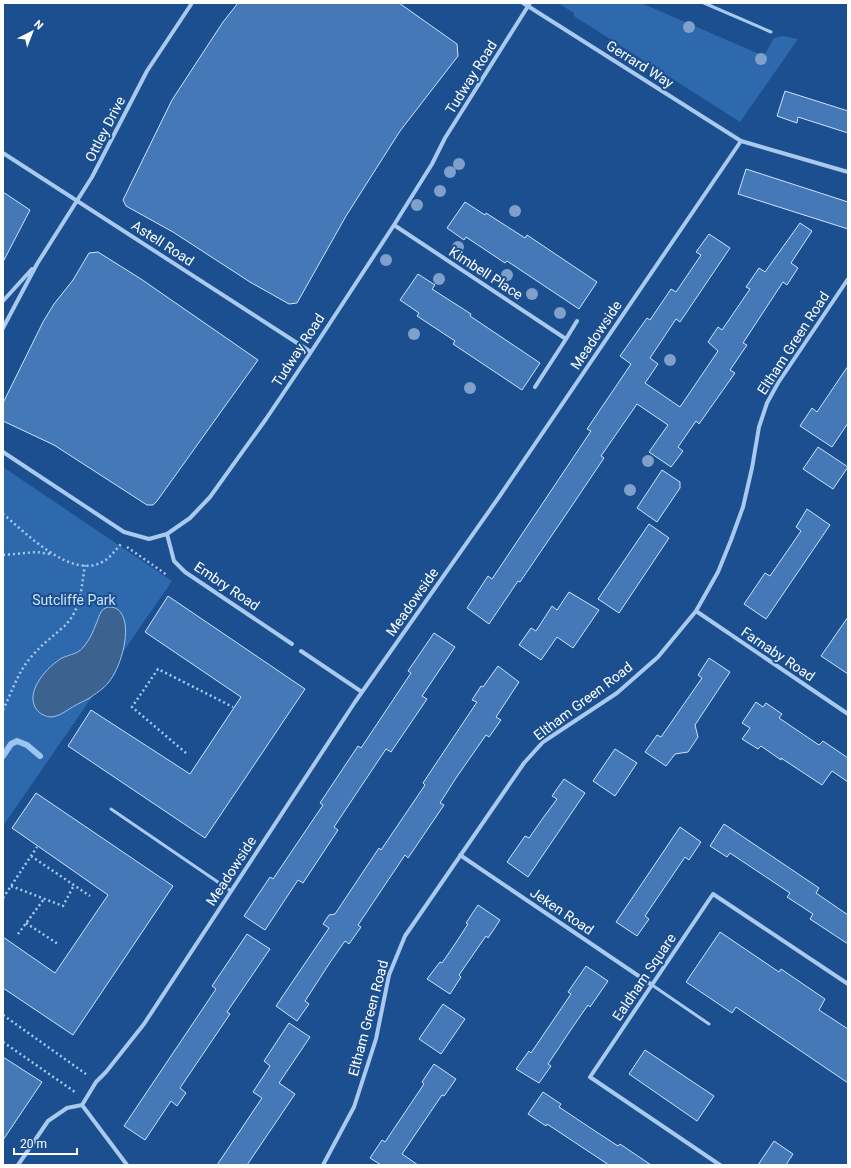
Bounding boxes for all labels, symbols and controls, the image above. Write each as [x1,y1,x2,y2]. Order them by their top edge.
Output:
north arrow [12,12,52,52]
text: N [31,18,46,33]
street label: Tudway Road [442,37,500,117]
street label: Gerrard Way [603,37,677,91]
street label: Ottley Drive [82,94,128,164]
street label: Astell Road [129,217,197,269]
street label: Kimbell Place [446,243,526,303]
street label: Eltham Green Road [754,289,832,397]
street label: Meadowside [567,298,625,372]
street label: Tudway Road [269,311,327,389]
street label: Embry Road [191,558,263,614]
street label: Meadowside [383,565,441,639]
park label: Sutcliffe Park [32,592,117,608]
street label: Farnaby Road [738,624,818,684]
street label: Eltham Green Road [531,659,635,743]
street label: Meadowside [203,833,259,909]
street label: Jeken Road [527,884,597,938]
street label: Ealdham Square [609,930,679,1024]
street label: Eltham Green Road [345,958,391,1078]
scale bar [14,1130,77,1156]
text: 20 m [20,1137,47,1151]

